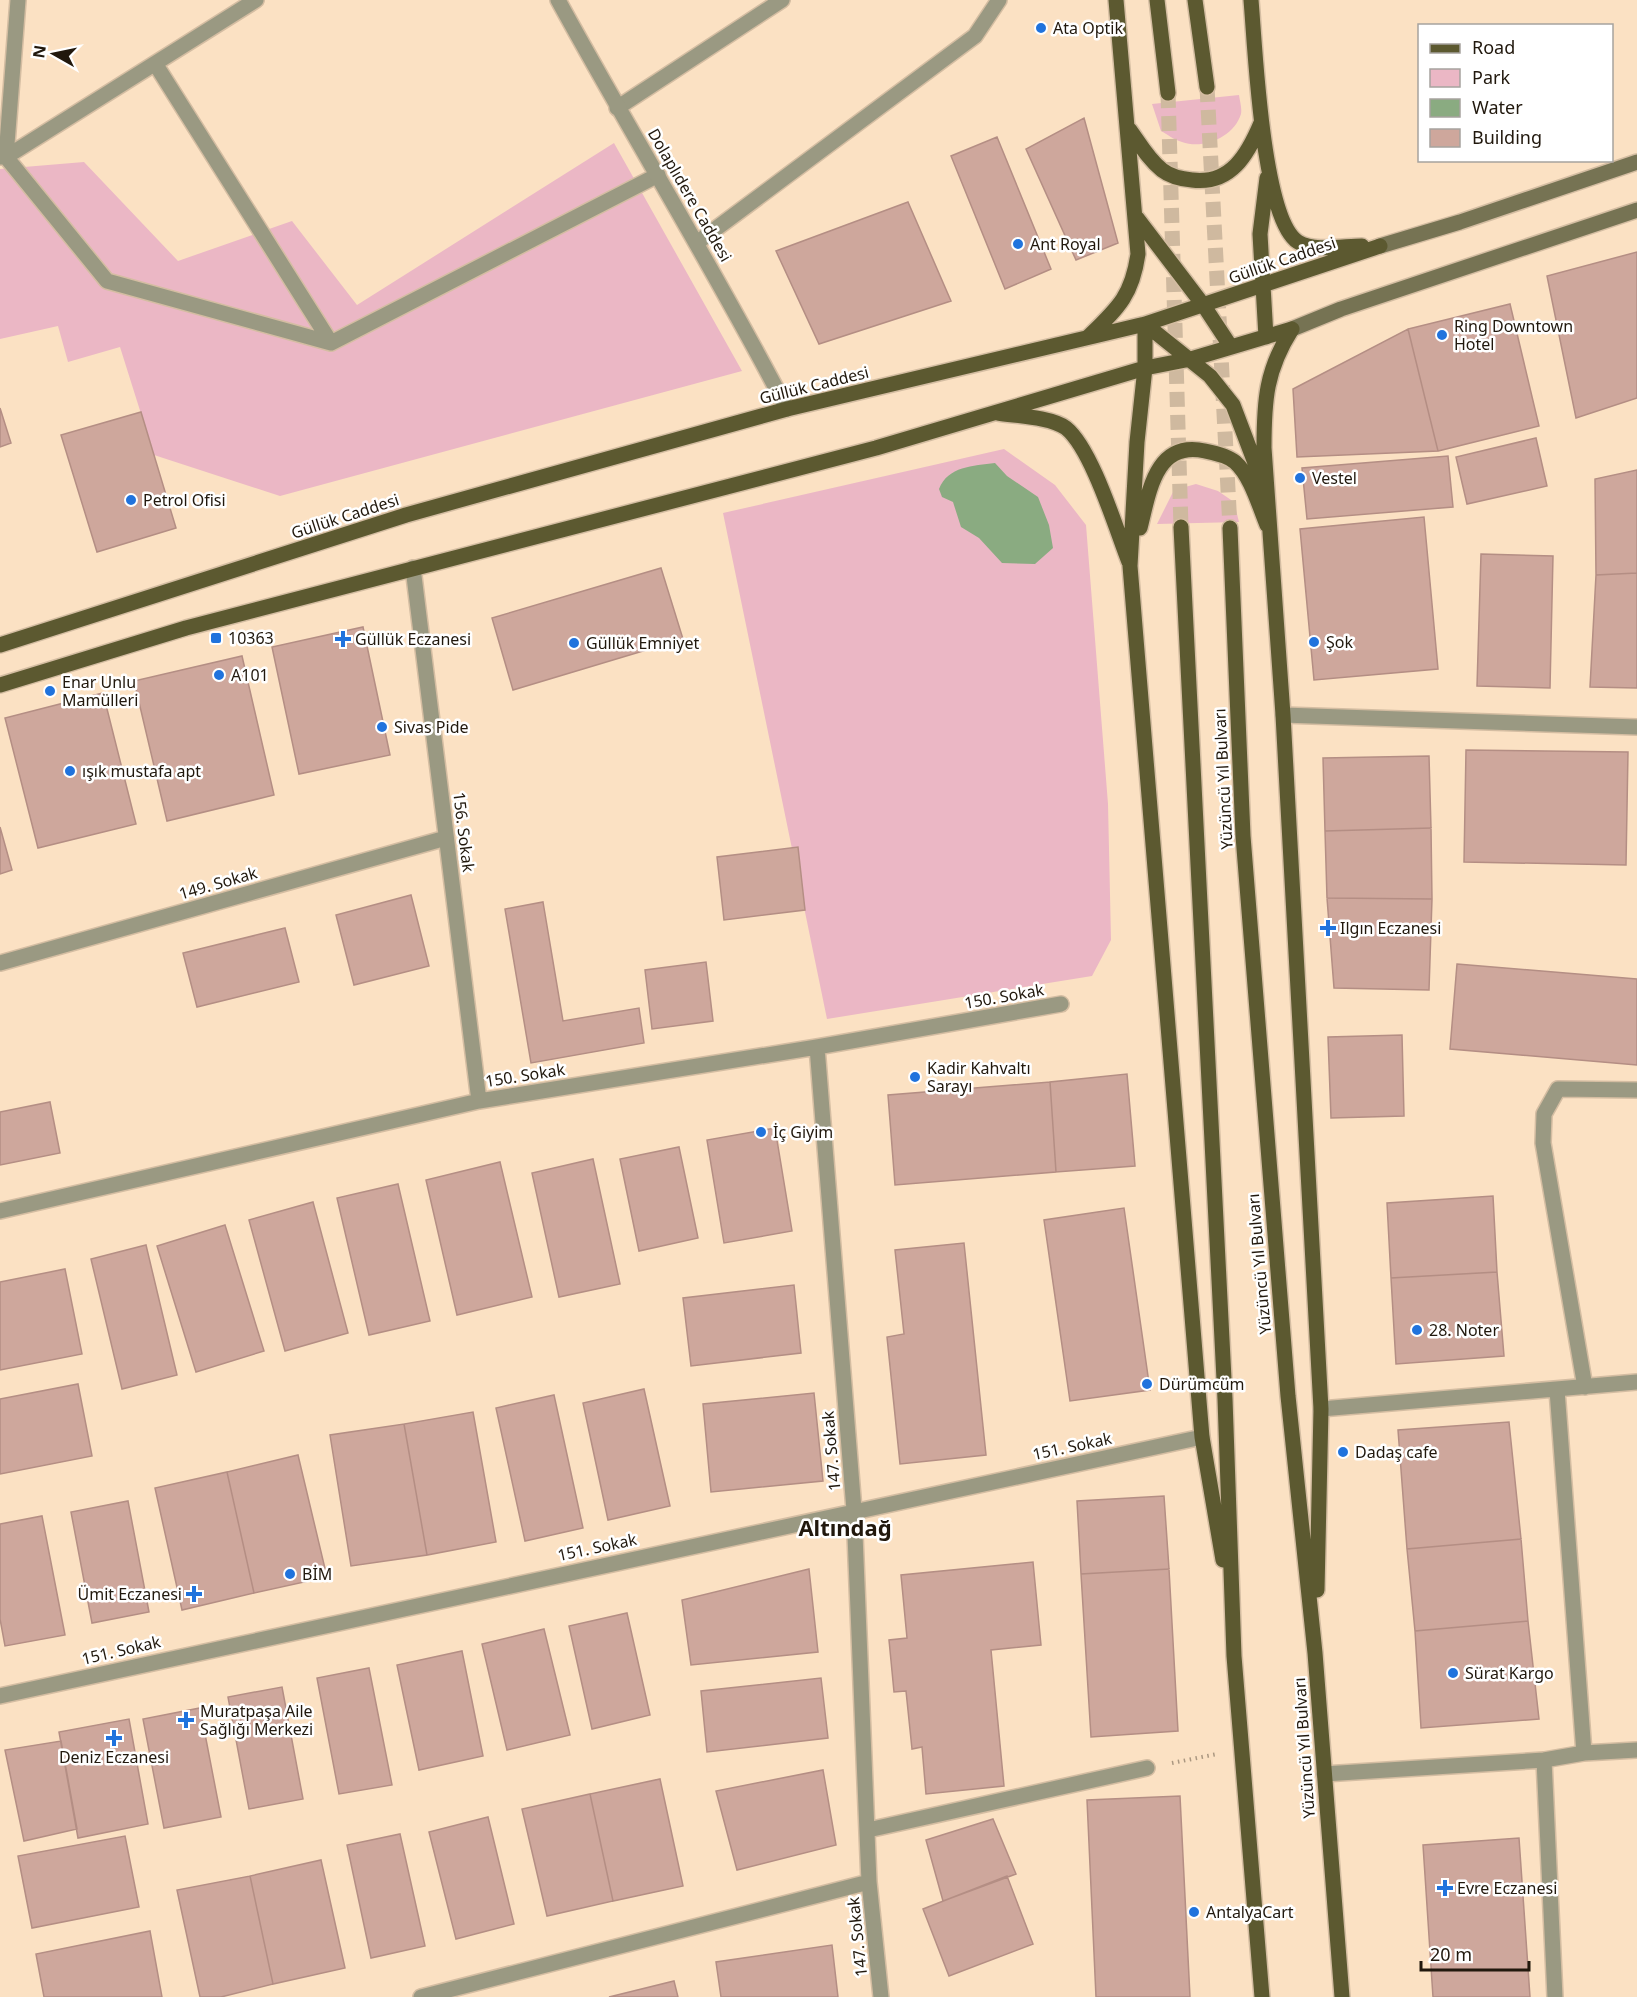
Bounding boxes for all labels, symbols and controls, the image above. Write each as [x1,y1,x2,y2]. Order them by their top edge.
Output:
place label: Ata Optik [1053,17,1123,39]
marker: Ata Optik [1034,21,1048,35]
north arrow [24,24,84,84]
legend [1418,24,1613,162]
text: Road [1472,35,1515,59]
text: N [27,44,51,60]
text: Park [1472,65,1510,89]
text: Water [1472,95,1523,119]
street label: Dolaplıdere Caddesi [643,124,737,266]
text: Building [1472,125,1542,149]
street label: Güllük Caddesi [1225,231,1339,289]
place label: Ant Royal [1030,233,1101,255]
marker: Ant Royal [1011,237,1025,251]
place label: Ring Downtown Hotel [1454,315,1573,355]
marker: Ring Downtown Hotel [1435,328,1449,342]
street label: Güllük Caddesi [757,361,871,409]
place label: Vestel [1312,467,1357,489]
marker: Vestel [1293,471,1307,485]
street label: Güllük Caddesi [288,488,402,544]
place label: Petrol Ofisi [143,489,226,511]
marker: Petrol Ofisi [124,493,138,507]
place label: 10363 [228,627,274,649]
place label: Güllük Eczanesi [355,628,471,650]
marker: 10363 [209,631,223,645]
place label: Şok [1326,631,1353,653]
marker: Güllük Eczanesi [336,632,350,646]
place label: Güllük Emniyet [586,632,699,654]
marker: Şok [1307,635,1321,649]
marker: Güllük Emniyet [567,636,581,650]
place label: A101 [231,664,269,686]
marker: A101 [212,668,226,682]
place label: Enar Unlu Mamülleri [62,671,138,711]
marker: Enar Unlu Mamülleri [43,684,57,698]
street label: Yüzüncü Yıl Bulvarı [1208,708,1238,850]
place label: Sivas Pide [394,716,469,738]
marker: Sivas Pide [375,720,389,734]
place label: ışık mustafa apt [82,760,201,782]
marker: ışık mustafa apt [63,764,77,778]
street label: 156. Sokak [448,791,480,874]
street label: 149. Sokak [176,861,260,905]
place label: Ilgın Eczanesi [1340,917,1441,939]
marker: Ilgın Eczanesi [1321,921,1335,935]
street label: 150. Sokak [962,978,1046,1014]
place label: Kadir Kahvaltı Sarayı [927,1057,1031,1097]
street label: 150. Sokak [484,1058,567,1092]
marker: Kadir Kahvaltı Sarayı [908,1070,922,1084]
place label: İç Giyim [773,1121,833,1143]
marker: İç Giyim [754,1125,768,1139]
street label: Yüzüncü Yıl Bulvarı [1242,1193,1276,1335]
place label: 28. Noter [1429,1319,1499,1341]
marker: 28. Noter [1410,1323,1424,1337]
place label: Dürümcüm [1159,1373,1245,1395]
marker: Dürümcüm [1140,1377,1154,1391]
street label: 147. Sokak [816,1410,845,1492]
street label: 151. Sokak [1030,1427,1114,1465]
place label: Dadaş cafe [1355,1441,1437,1463]
marker: Dadaş cafe [1336,1445,1350,1459]
district label: Altındağ [798,1512,892,1542]
street label: 151. Sokak [555,1528,639,1566]
place label: BİM [302,1563,332,1585]
marker: BİM [283,1567,297,1581]
place label: Ümit Eczanesi [78,1583,182,1605]
marker: Ümit Eczanesi [187,1587,201,1601]
street label: 151. Sokak [79,1630,163,1670]
place label: Sürat Kargo [1465,1662,1554,1684]
marker: Sürat Kargo [1446,1666,1460,1680]
street label: Yüzüncü Yıl Bulvarı [1288,1677,1320,1819]
place label: Muratpaşa Aile Sağlığı Merkezi [200,1700,313,1740]
marker: Muratpaşa Aile Sağlığı Merkezi [177,1711,195,1729]
marker: Deniz Eczanesi [107,1731,121,1745]
place label: Deniz Eczanesi [59,1746,169,1768]
place label: Evre Eczanesi [1457,1877,1557,1899]
marker: Evre Eczanesi [1438,1881,1452,1895]
street label: 147. Sokak [842,1895,872,1978]
place label: AntalyaCart [1206,1901,1294,1923]
marker: AntalyaCart [1187,1905,1201,1919]
scale bar [1421,1934,1529,1972]
text: 20 m [1430,1942,1472,1966]

